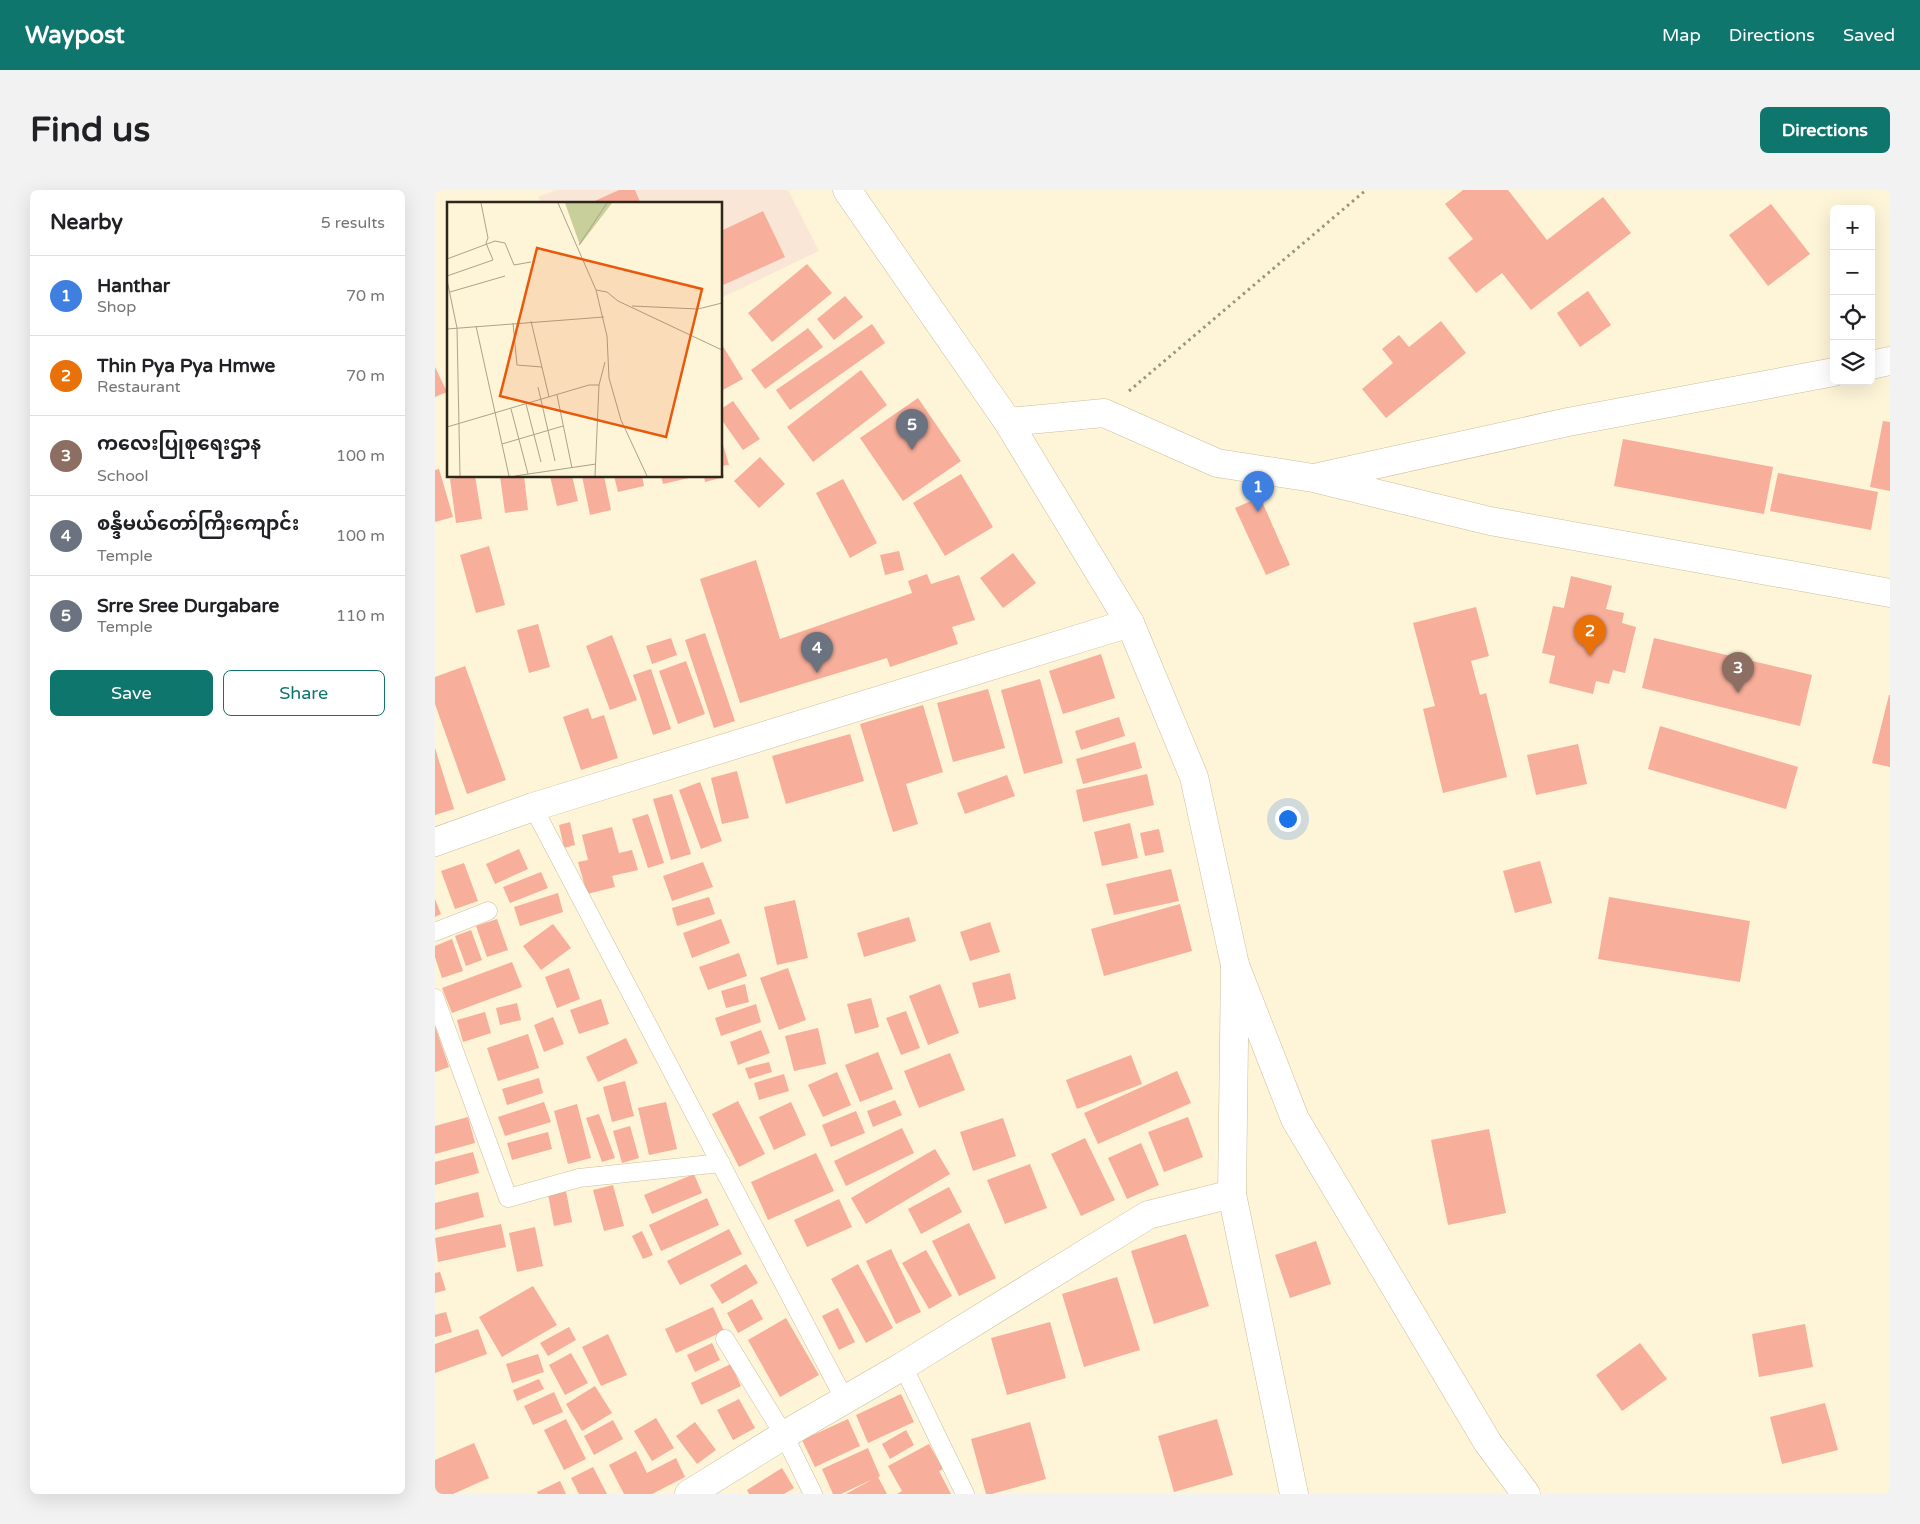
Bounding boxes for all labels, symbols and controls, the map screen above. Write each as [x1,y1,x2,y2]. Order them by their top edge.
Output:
text: Waypost [25,21,125,50]
text: Map [1662,24,1701,46]
text: Directions [1729,24,1815,46]
text: Saved [1843,24,1895,46]
button: Directions [1760,107,1890,153]
text: Find us [30,109,150,151]
inset map [447,202,723,478]
map controls [1830,205,1875,385]
button: + [1830,205,1875,250]
text: Nearby [50,210,123,235]
text: 5 results [321,213,385,233]
button: − [1830,250,1875,295]
text: Hanthar [97,275,170,297]
text: 1 [61,286,71,306]
text: 70 m [346,286,385,306]
button: locate [1830,295,1875,340]
text: Shop [97,297,136,317]
button: layers [1830,340,1875,385]
text: Thin Pya Pya Hmwe [97,355,275,377]
text: 2 [61,366,71,386]
text: 70 m [346,366,385,386]
text: Restaurant [97,377,181,397]
pin: 5 [896,409,928,450]
text: ကလေးပြုစုရေးဌာန [97,433,261,455]
text: 3 [61,446,71,466]
text: 100 m [336,446,385,466]
text: School [97,466,149,486]
pin: 1 [1242,471,1274,512]
text: စန္ဒီမယ်တော်ကြီးကျောင်း [97,513,299,535]
text: 4 [61,526,71,546]
text: 100 m [336,526,385,546]
text: Temple [97,546,153,566]
text: Srre Sree Durgabare [97,595,279,617]
text: 5 [61,606,71,626]
text: 110 m [336,606,385,626]
pin: 2 [1574,615,1606,656]
text: Temple [97,617,153,637]
pin: 4 [801,632,833,673]
pin: 3 [1722,652,1754,693]
button: Save [50,670,213,716]
button: Share [223,670,385,716]
your location [1275,806,1301,832]

